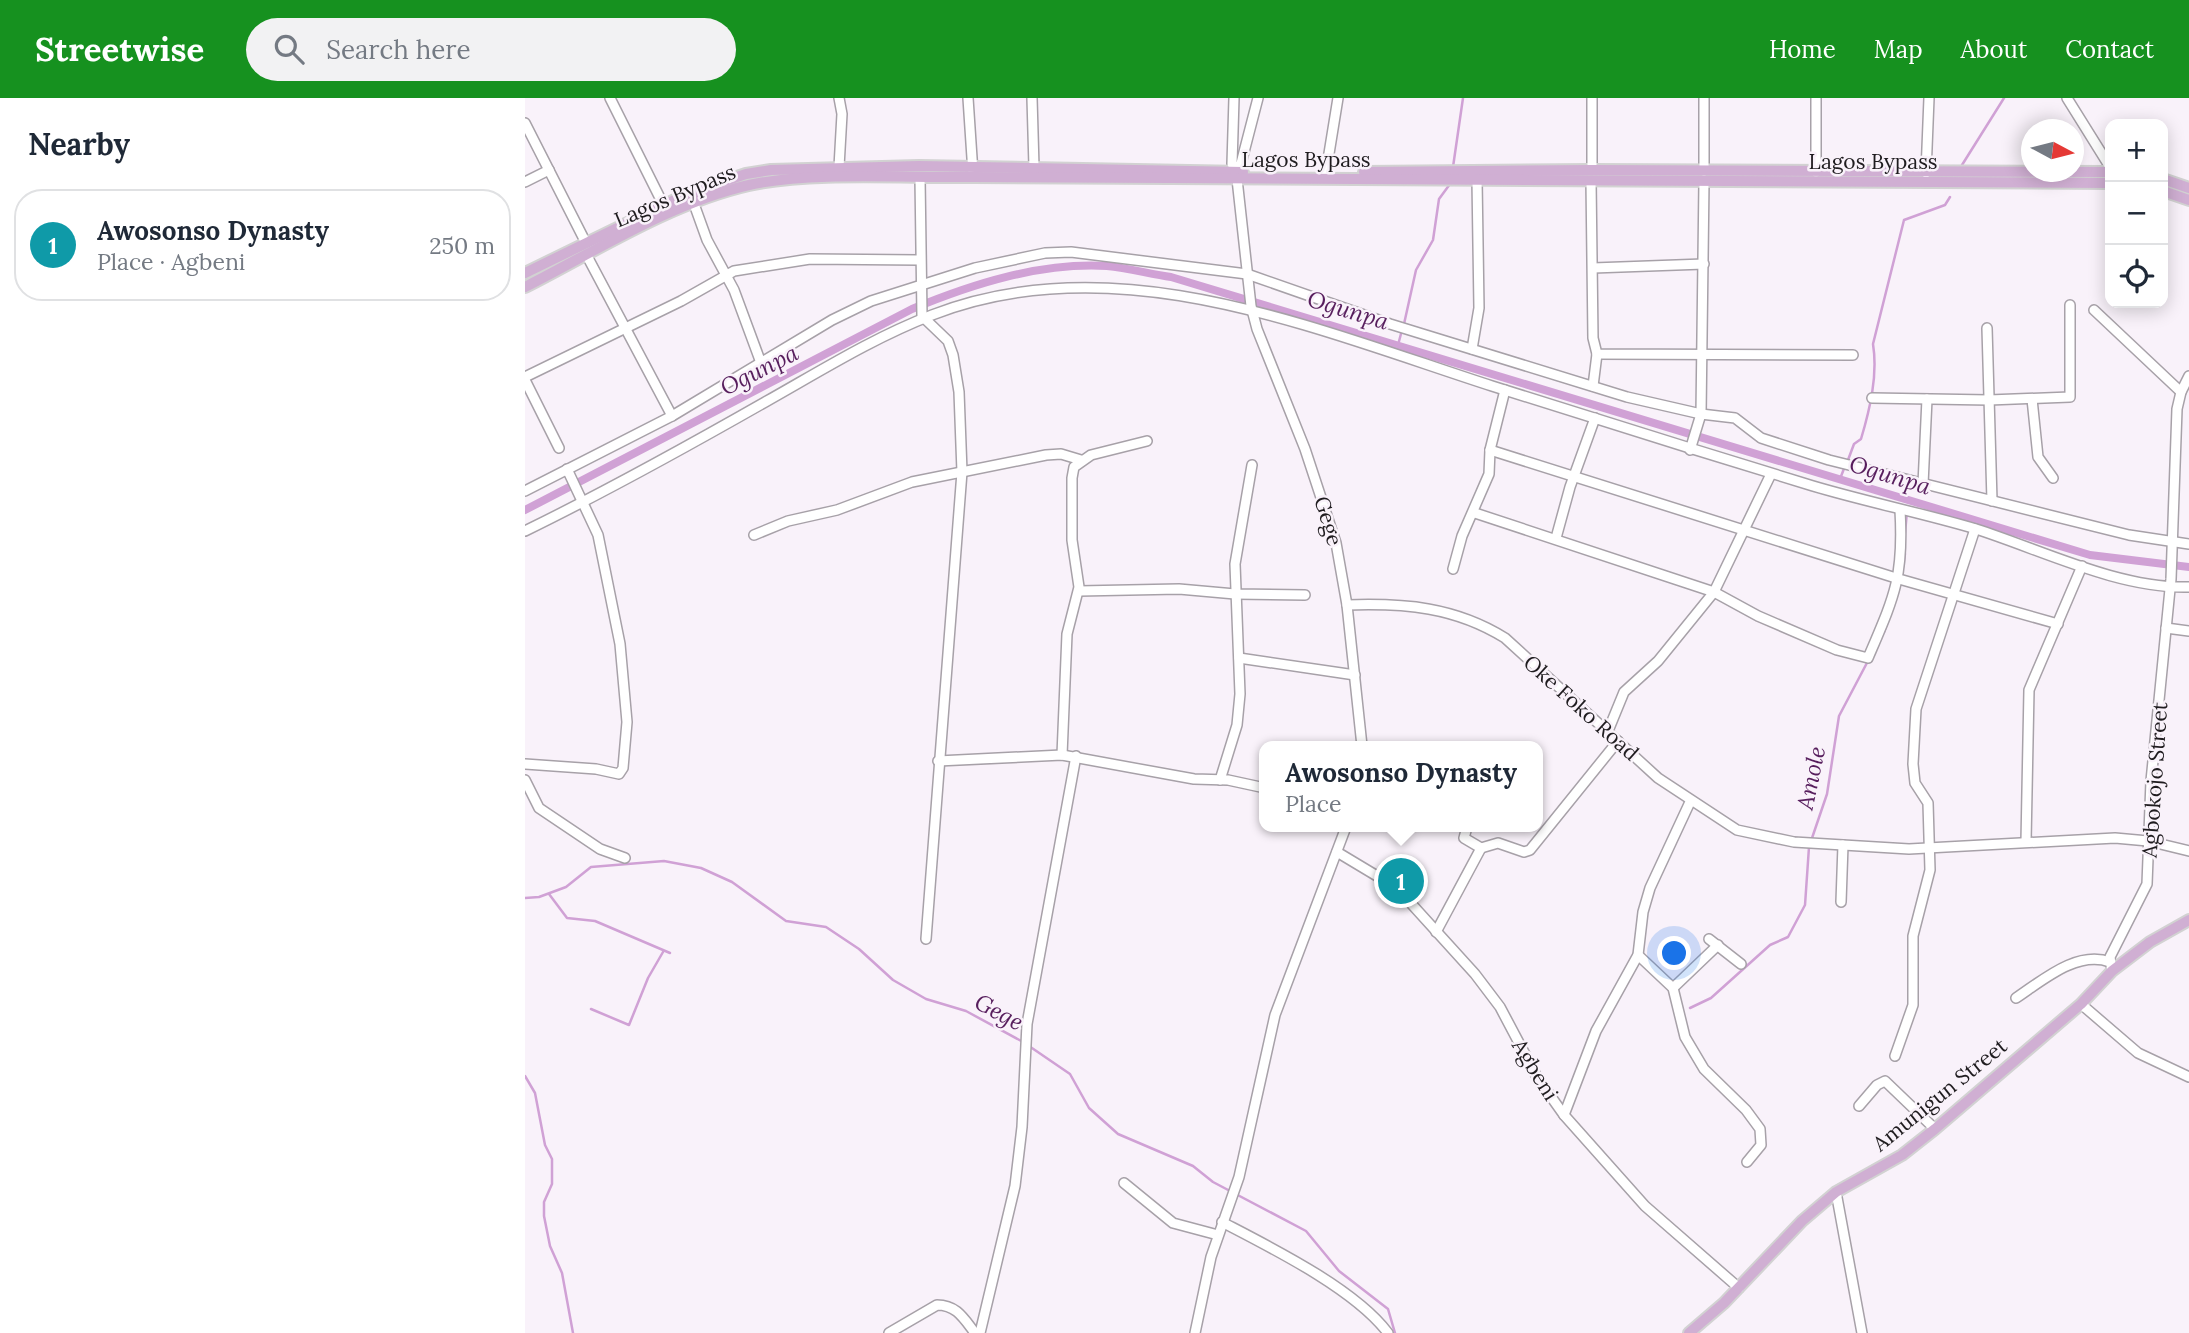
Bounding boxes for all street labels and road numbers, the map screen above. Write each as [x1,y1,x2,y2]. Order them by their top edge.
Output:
street label: Lagos Bypass [1241,146,1371,173]
street label: Lagos Bypass [1808,148,1938,175]
street label: Lagos Bypass [610,158,740,233]
street label: Gege [1308,493,1349,549]
street label: Oke Foko Road [1518,649,1645,766]
street label: Agbokojo Street [2136,700,2173,860]
street label: Amunigun Street [1866,1032,2013,1158]
street label: Agbeni [1506,1033,1565,1106]

